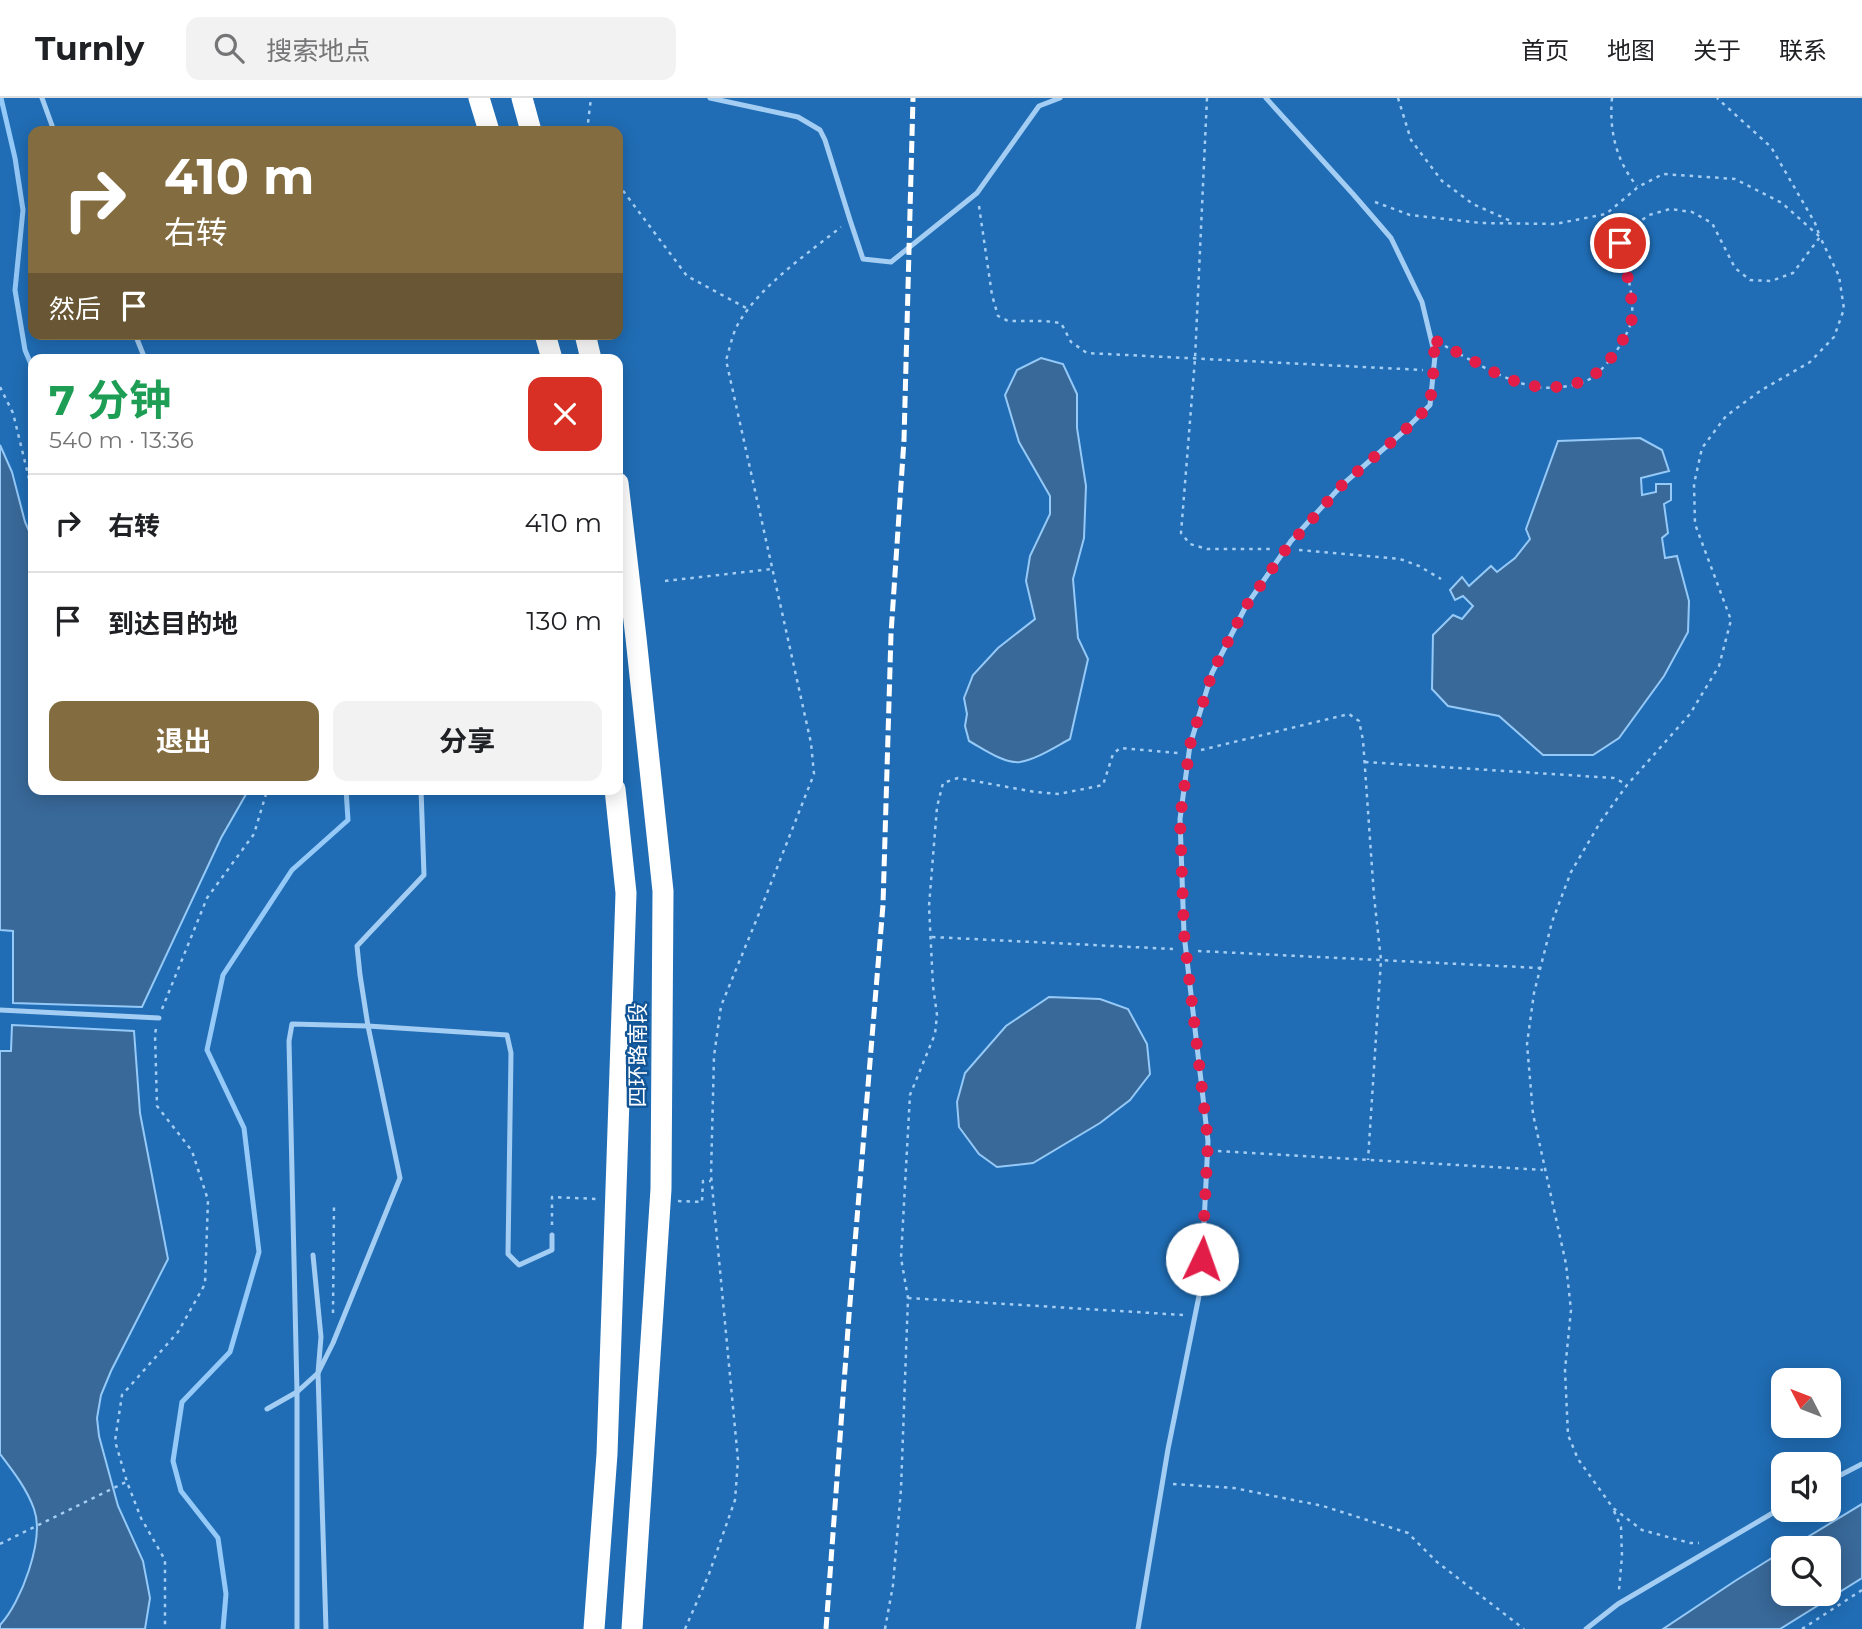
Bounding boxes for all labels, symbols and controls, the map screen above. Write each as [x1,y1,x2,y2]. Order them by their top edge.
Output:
search box [186,17,676,80]
text: Turnly [35,28,144,68]
icon: search [210,29,248,67]
text: 搜索地点 [266,35,370,67]
text: 首页 [1521,36,1569,65]
text: 地图 [1607,36,1655,65]
text: 关于 [1693,36,1741,65]
text: 联系 [1779,36,1827,65]
text: 410 m [164,147,314,206]
icon: right [49,154,140,245]
text: 右转 [164,213,228,252]
pin [1590,213,1650,273]
icon: arrive [1601,224,1639,262]
icon: arrive [115,287,153,325]
text: 然后 [49,293,101,325]
text: 7 分钟 [49,374,171,426]
button: close [528,377,602,451]
text: 540 m · 13:36 [49,426,194,454]
icon: right [49,504,87,542]
text: 410 m [524,507,602,539]
text: 右转 [108,510,160,542]
icon: arrive [49,602,87,640]
text: 130 m [526,605,602,637]
text: 到达目的地 [108,608,238,640]
button: 退出 [49,701,319,781]
button: 分享 [333,701,602,781]
street label: 四环路南段 [625,1003,650,1108]
position arrow [1165,1222,1239,1296]
north arrow [1771,1368,1841,1438]
map controls [1771,1368,1841,1606]
button: sound [1771,1452,1841,1522]
button: search [1771,1536,1841,1606]

